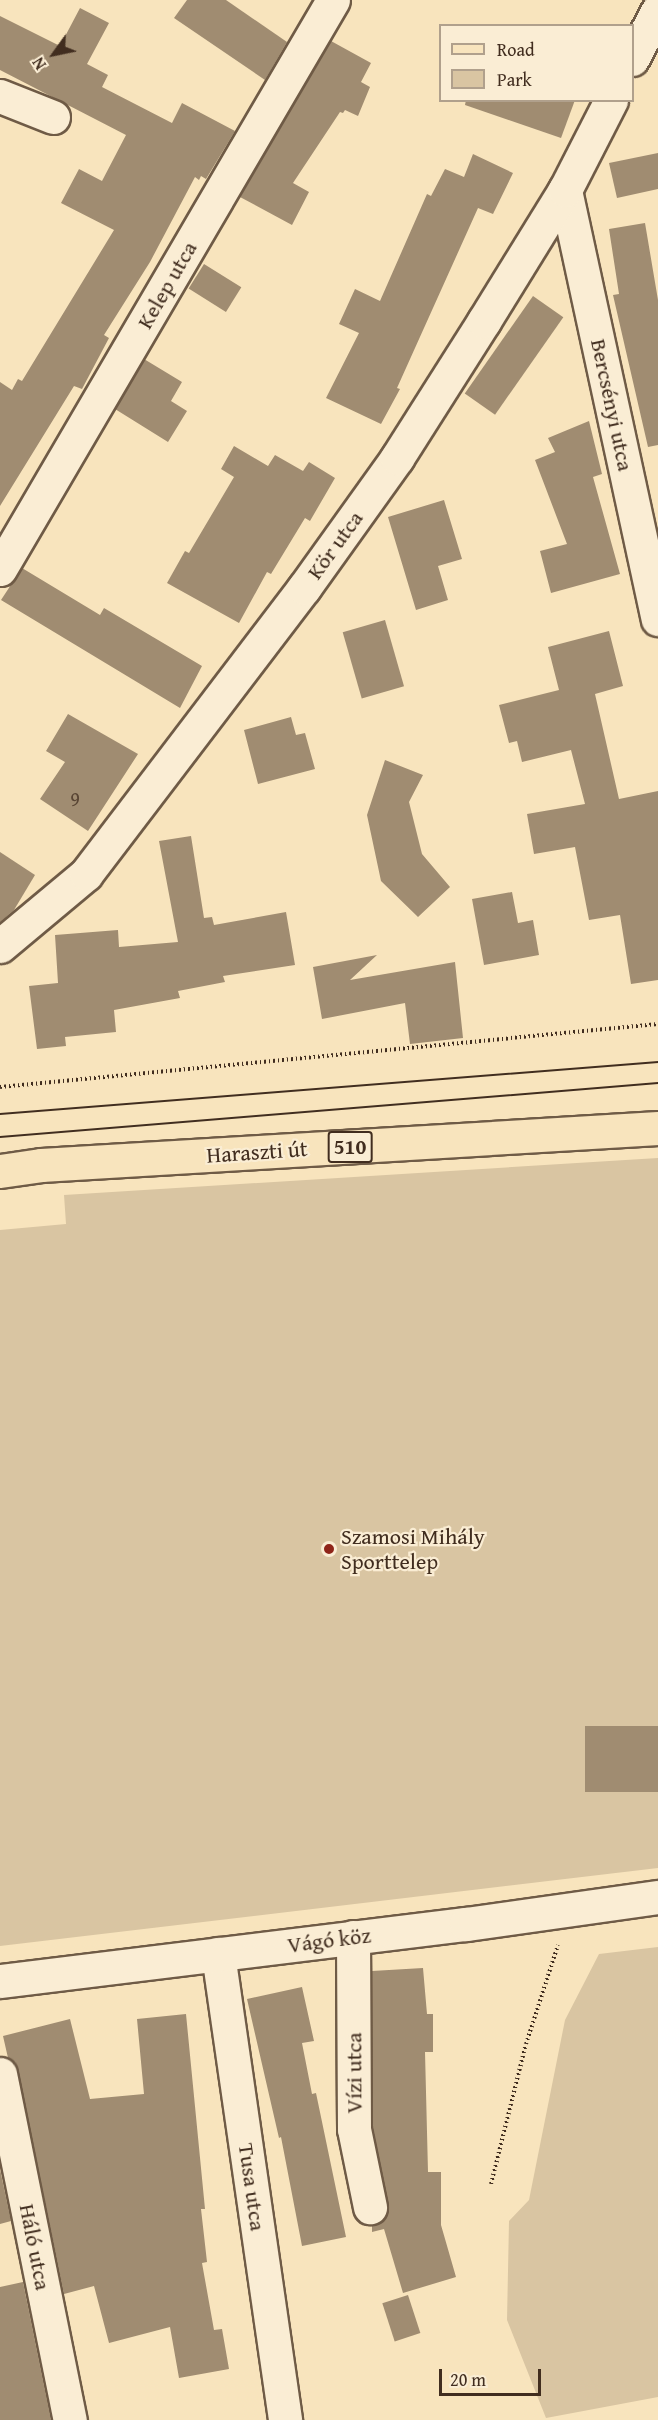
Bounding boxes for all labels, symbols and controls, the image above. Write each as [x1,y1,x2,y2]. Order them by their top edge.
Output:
north arrow [24,24,84,84]
legend [439,24,634,102]
text: Road [497,36,535,63]
text: N [26,53,52,75]
text: Park [497,66,532,93]
street label: Kelep utca [131,237,203,333]
street label: Bercsényi utca [585,336,639,474]
street label: Kör utca [301,506,369,584]
house number: 9 [70,786,80,810]
road number: 510 [328,1129,372,1165]
street label: Haraszti út [206,1135,308,1169]
place label: Szamosi Mihály Sporttelep [341,1523,485,1574]
marker: Szamosi Mihály Sporttelep [322,1542,336,1556]
street label: Vágó köz [286,1922,372,1958]
street label: Vízi utca [341,2032,367,2114]
street label: Tusa utca [233,2142,271,2232]
street label: Háló utca [14,2202,56,2292]
scale bar [442,2357,544,2395]
text: 20 m [450,2366,486,2393]

